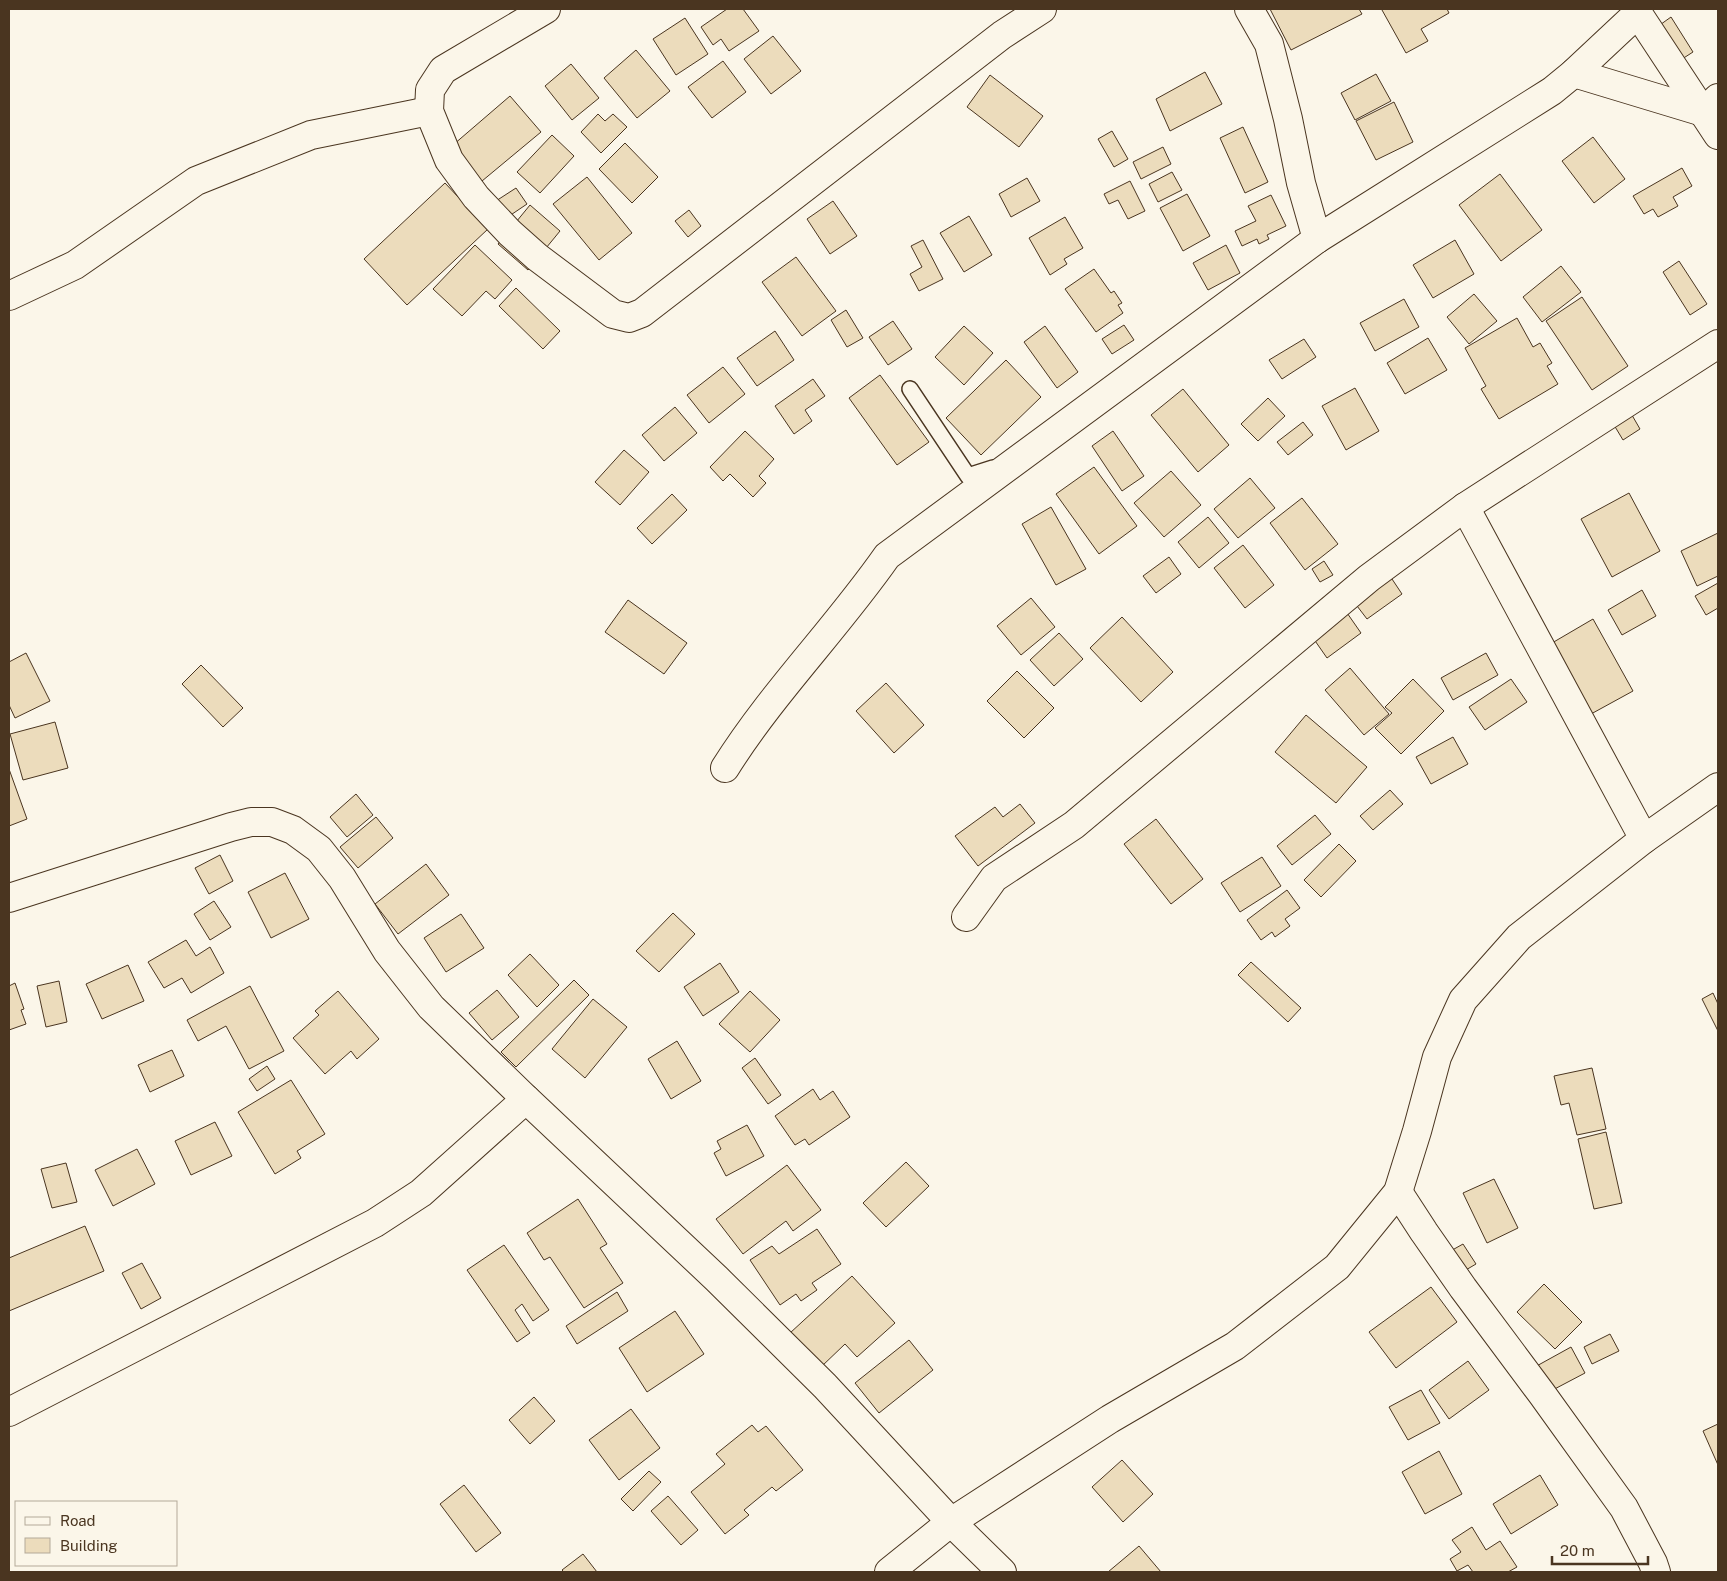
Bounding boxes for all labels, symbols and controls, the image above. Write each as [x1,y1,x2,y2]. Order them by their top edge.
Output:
legend [15,1501,178,1566]
text: Road [60,1512,96,1529]
scale bar [1552,1534,1648,1566]
text: Building [60,1537,118,1554]
text: 20 m [1560,1542,1595,1559]

